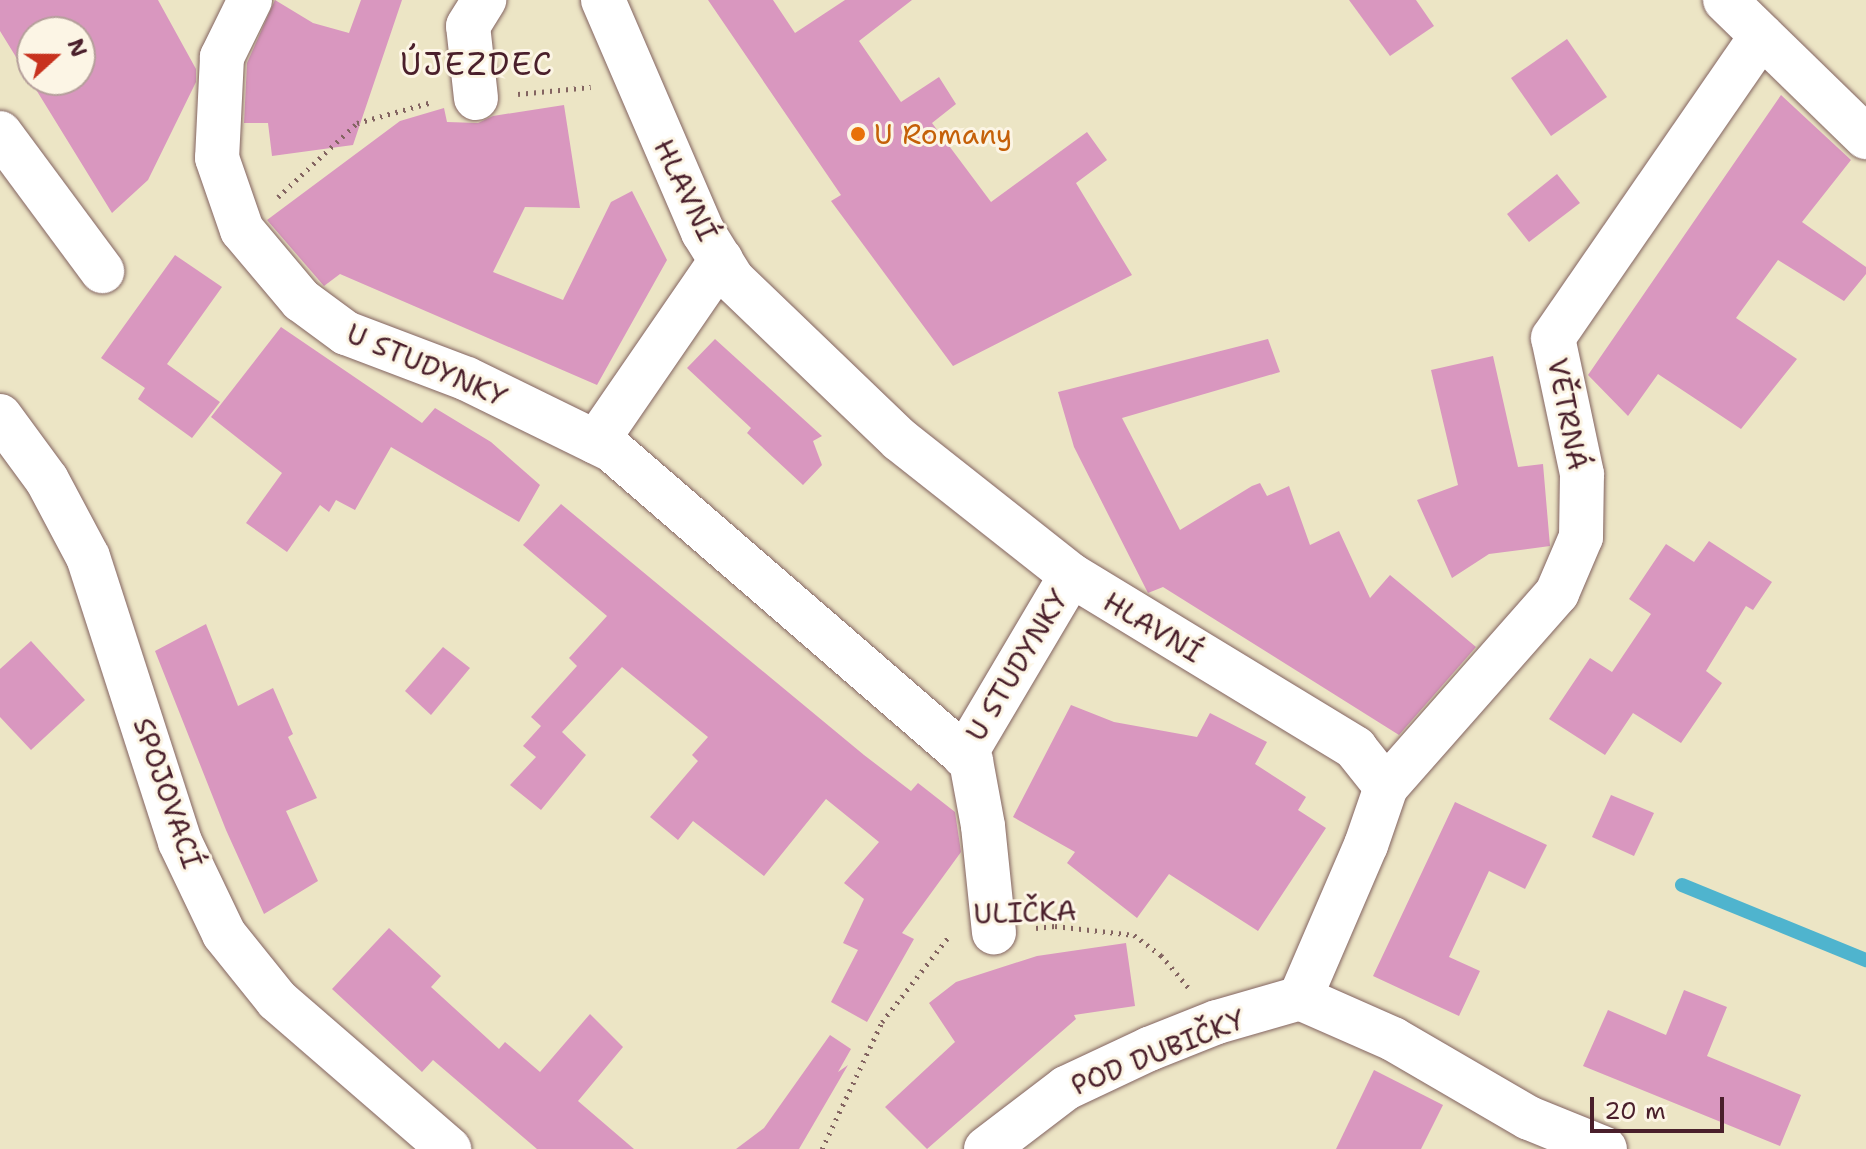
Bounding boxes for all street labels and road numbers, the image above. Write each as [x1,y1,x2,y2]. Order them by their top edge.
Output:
street label: HLAVNÍ [647,133,725,247]
street label: U STUDYNKY [342,316,512,414]
street label: VĚTRNÁ [1541,355,1595,473]
street label: U STUDYNKY [959,583,1075,747]
street label: HLAVNÍ [1097,584,1209,670]
street label: SPOJOVACÍ [127,713,209,873]
street label: ULIČKA [973,893,1077,931]
street label: POD DUBIČKY [1066,1002,1250,1102]

